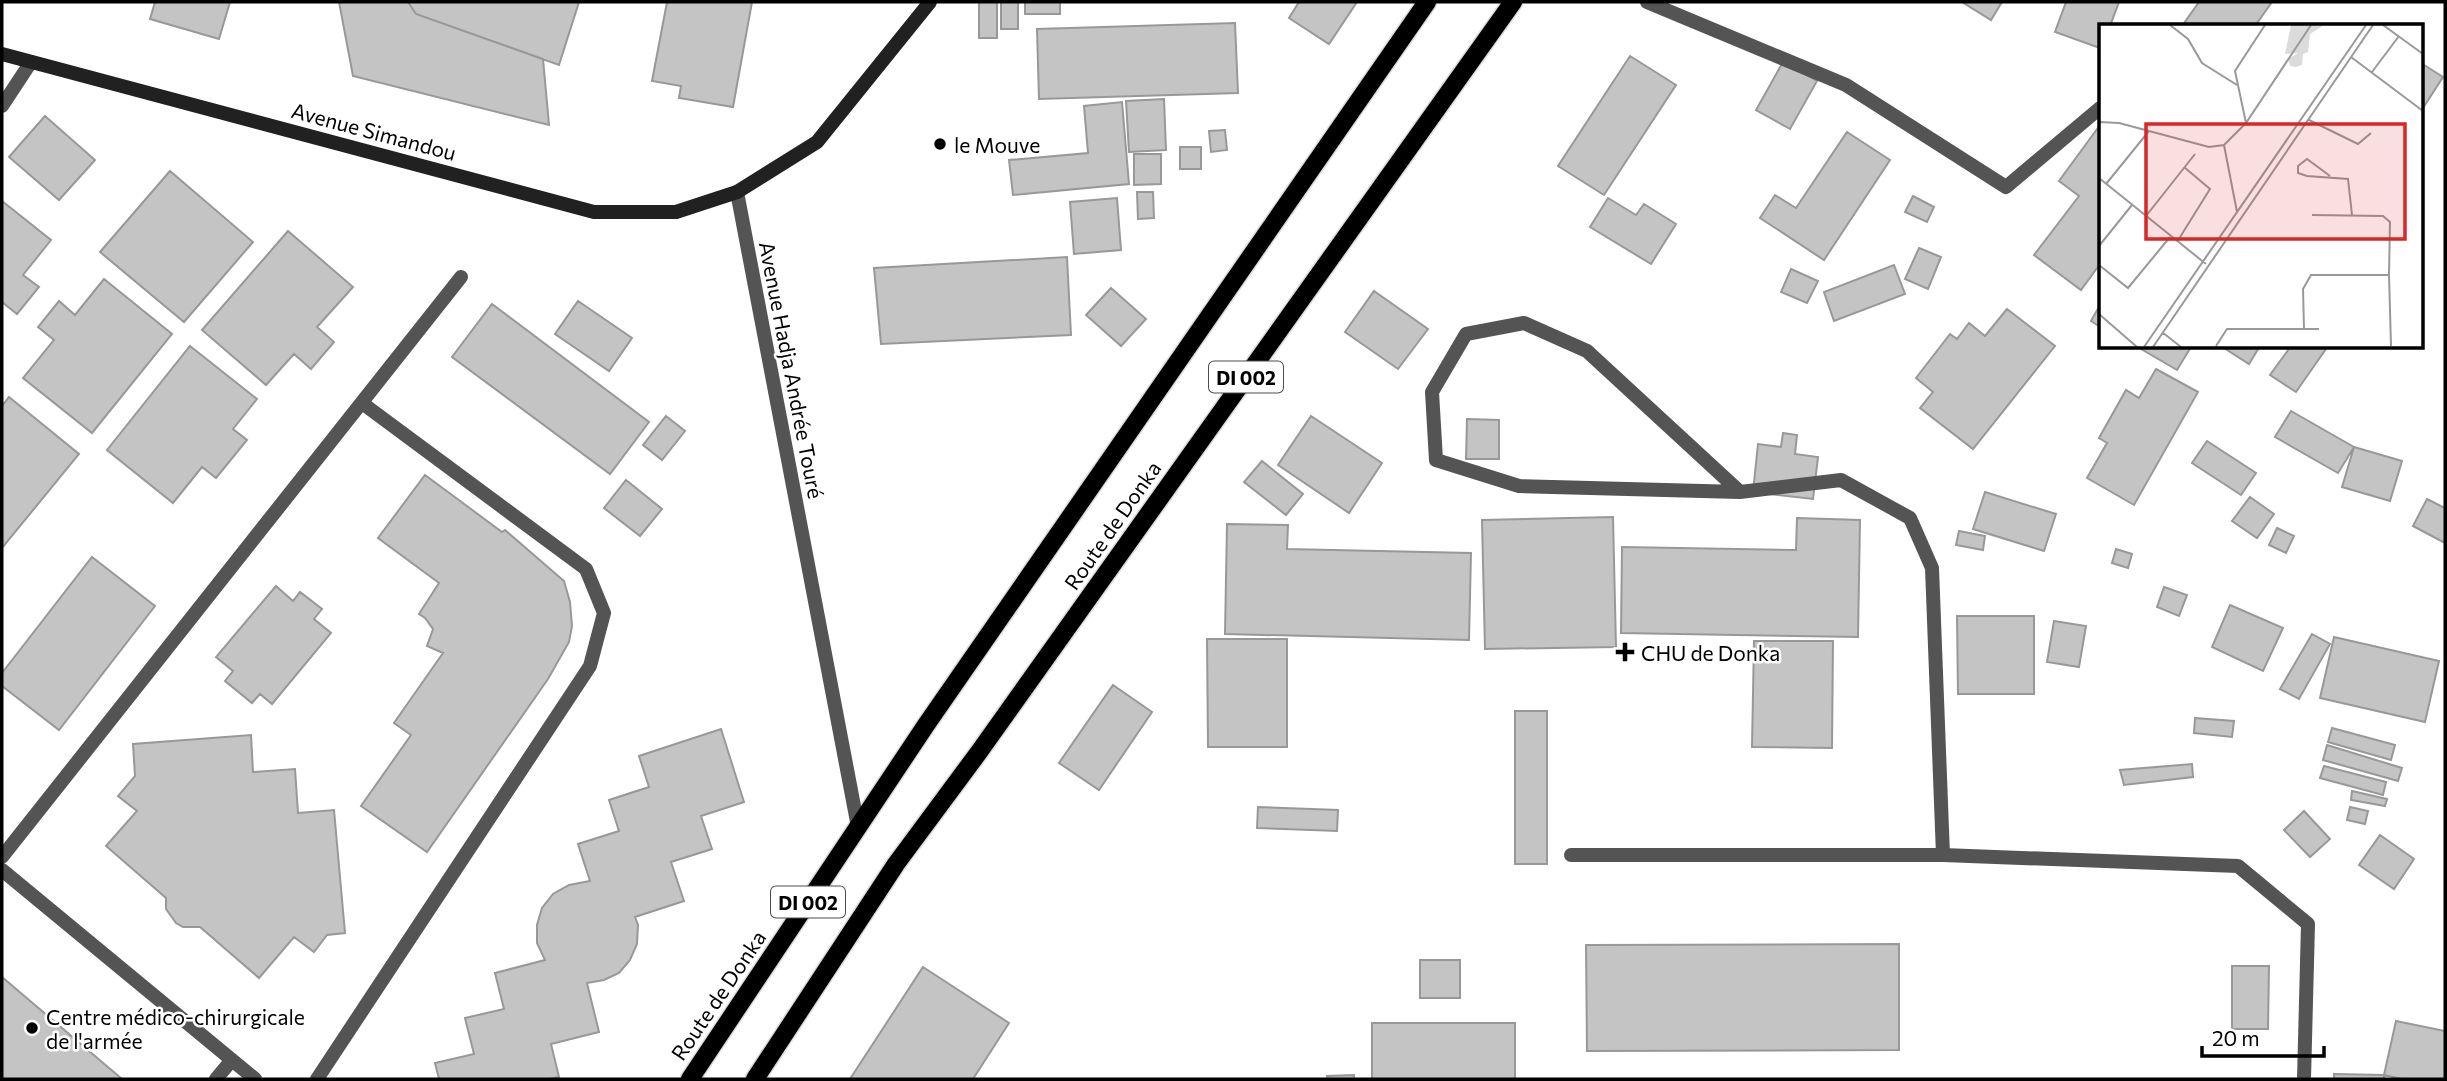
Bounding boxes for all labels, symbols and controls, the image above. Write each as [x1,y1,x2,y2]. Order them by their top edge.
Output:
inset map [2099,24,2422,348]
street label: Avenue Simandou [289,97,459,165]
place label: le Mouve [954,132,1040,157]
marker: le Mouve [932,136,948,152]
street label: Avenue Hadja Andrée Touré [755,239,829,501]
road number: DI 002 [1209,362,1283,392]
street label: Route de Donka [1058,456,1166,594]
place label: CHU de Donka [1641,640,1780,665]
marker: CHU de Donka [1615,642,1635,662]
road number: DI 002 [771,887,845,918]
street label: Route de Donka [665,925,771,1065]
place label: Centre médico-chirurgicale de l'armée [46,1004,305,1053]
scale bar [2202,1014,2324,1058]
marker: Centre médico-chirurgicale de l'armée [24,1020,40,1036]
text: 20 m [2212,1025,2260,1050]

